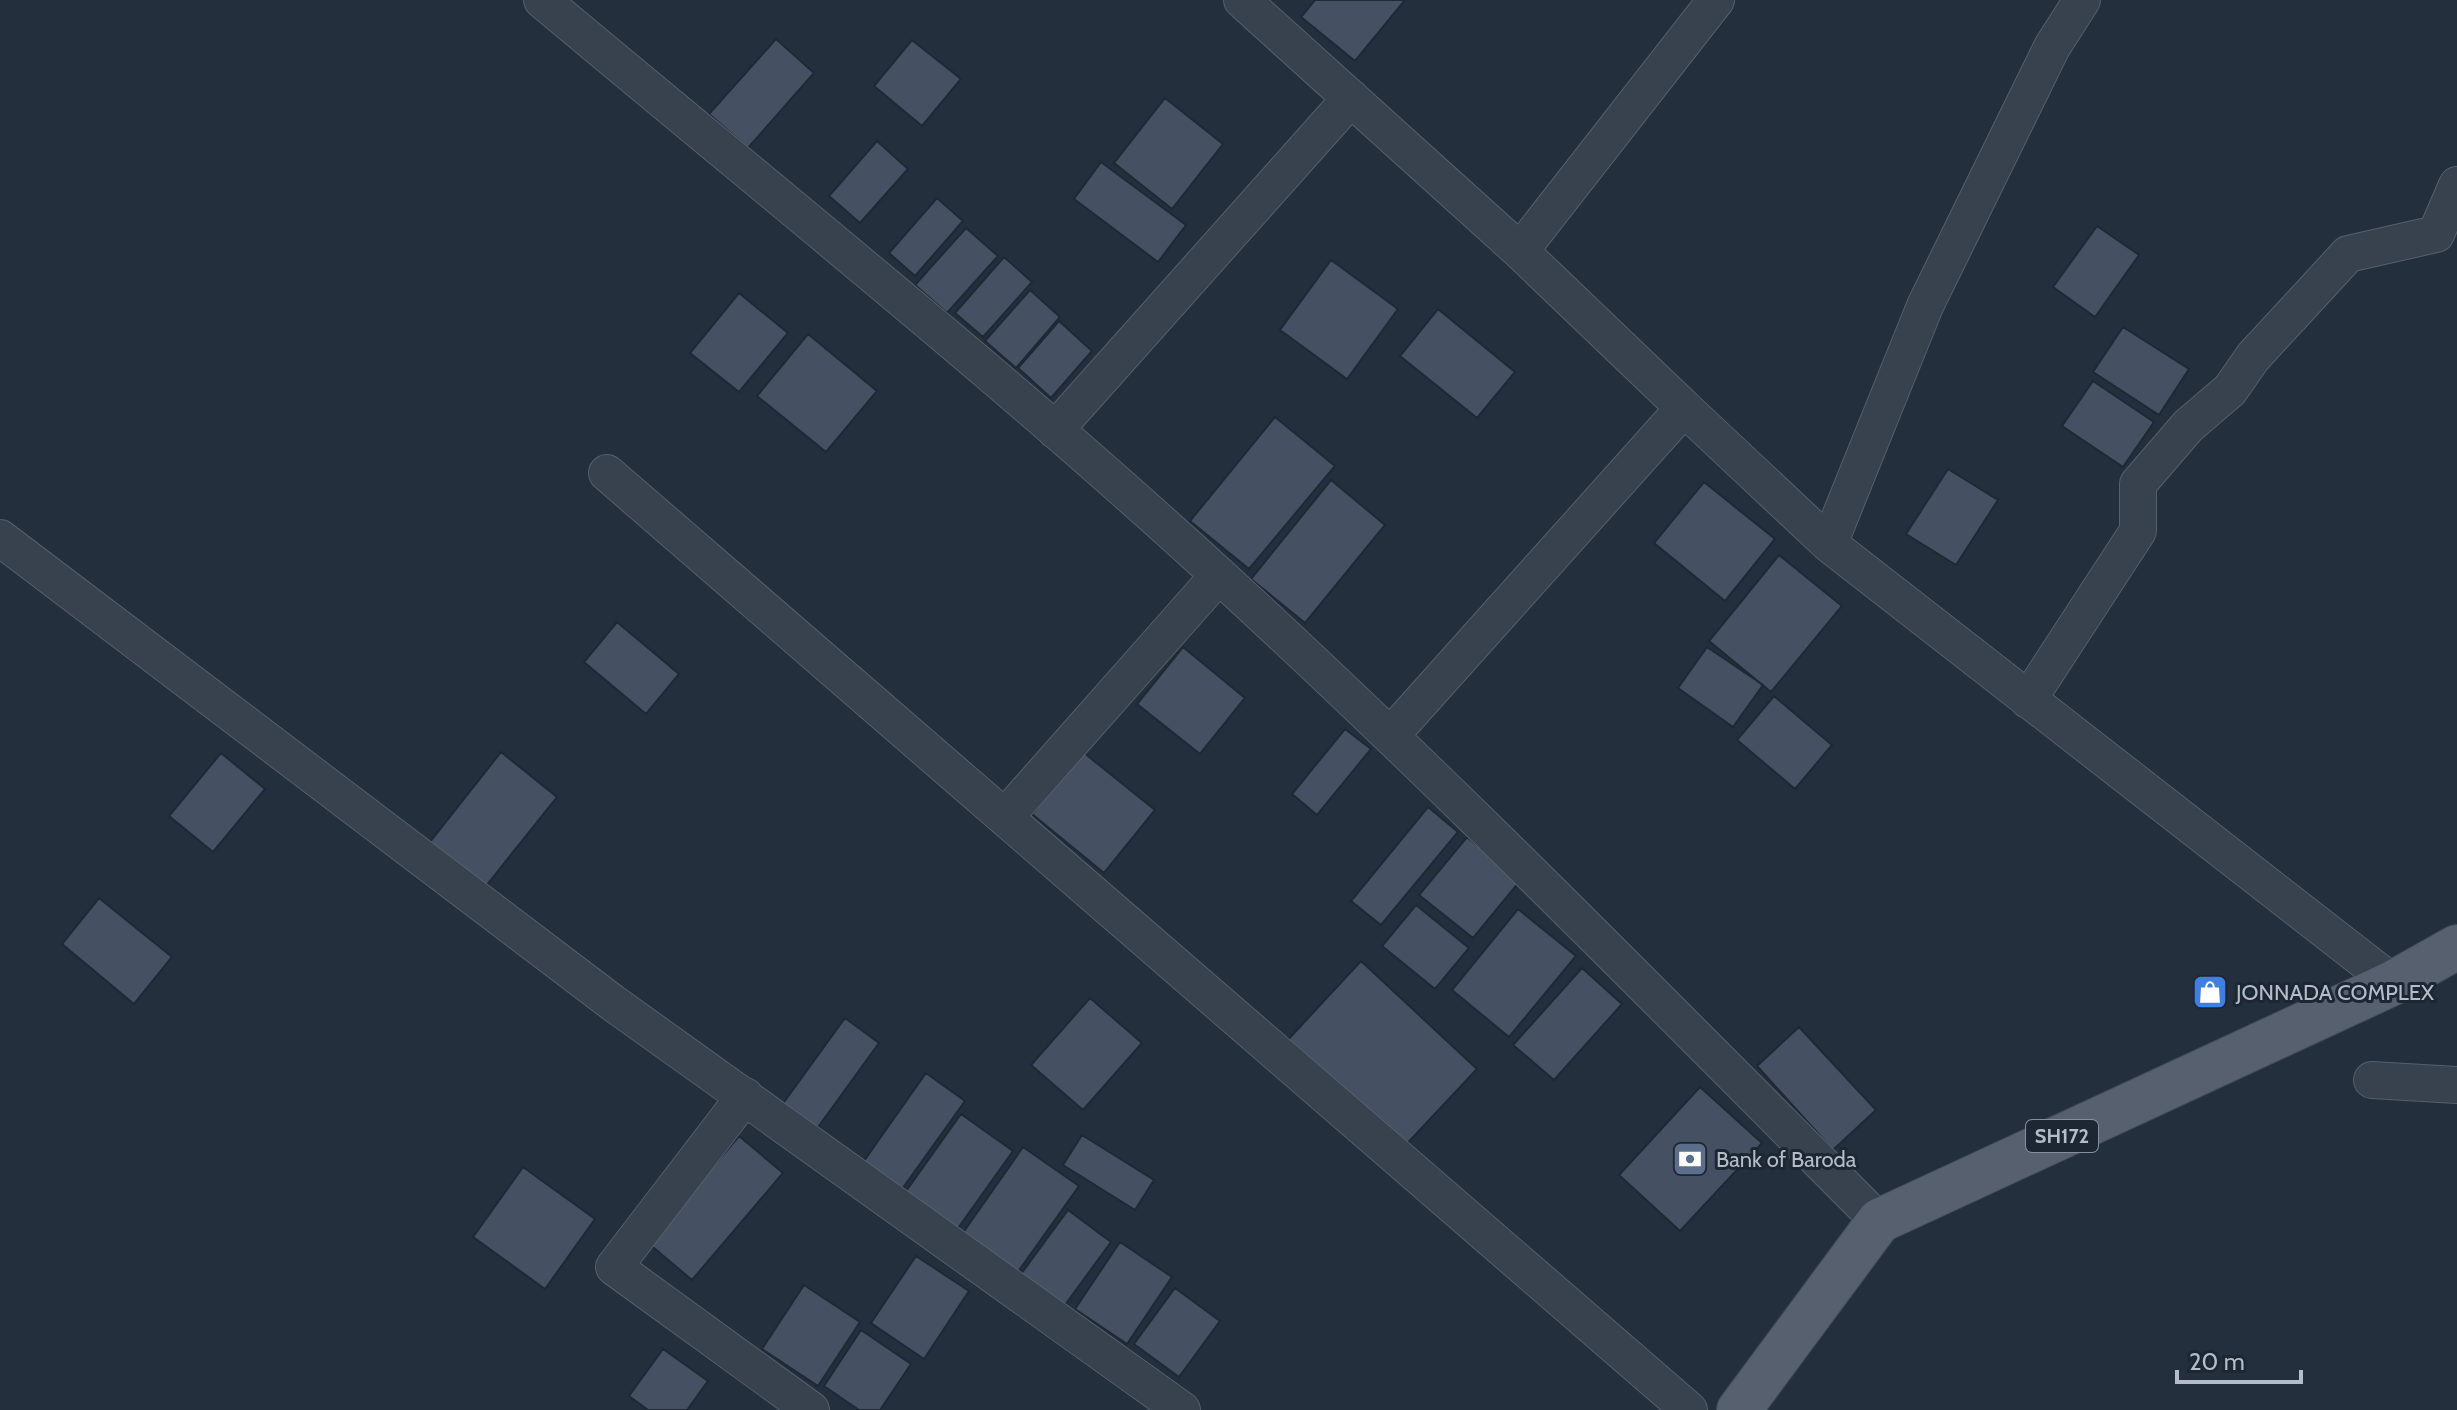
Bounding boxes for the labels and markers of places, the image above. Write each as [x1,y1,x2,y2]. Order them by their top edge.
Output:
shop icon: JONNADA COMPLEX [2191,973,2229,1011]
place label: JONNADA COMPLEX [2235,979,2434,1006]
bank icon: Bank of Baroda [1671,1140,1709,1178]
place label: Bank of Baroda [1716,1146,1857,1173]

